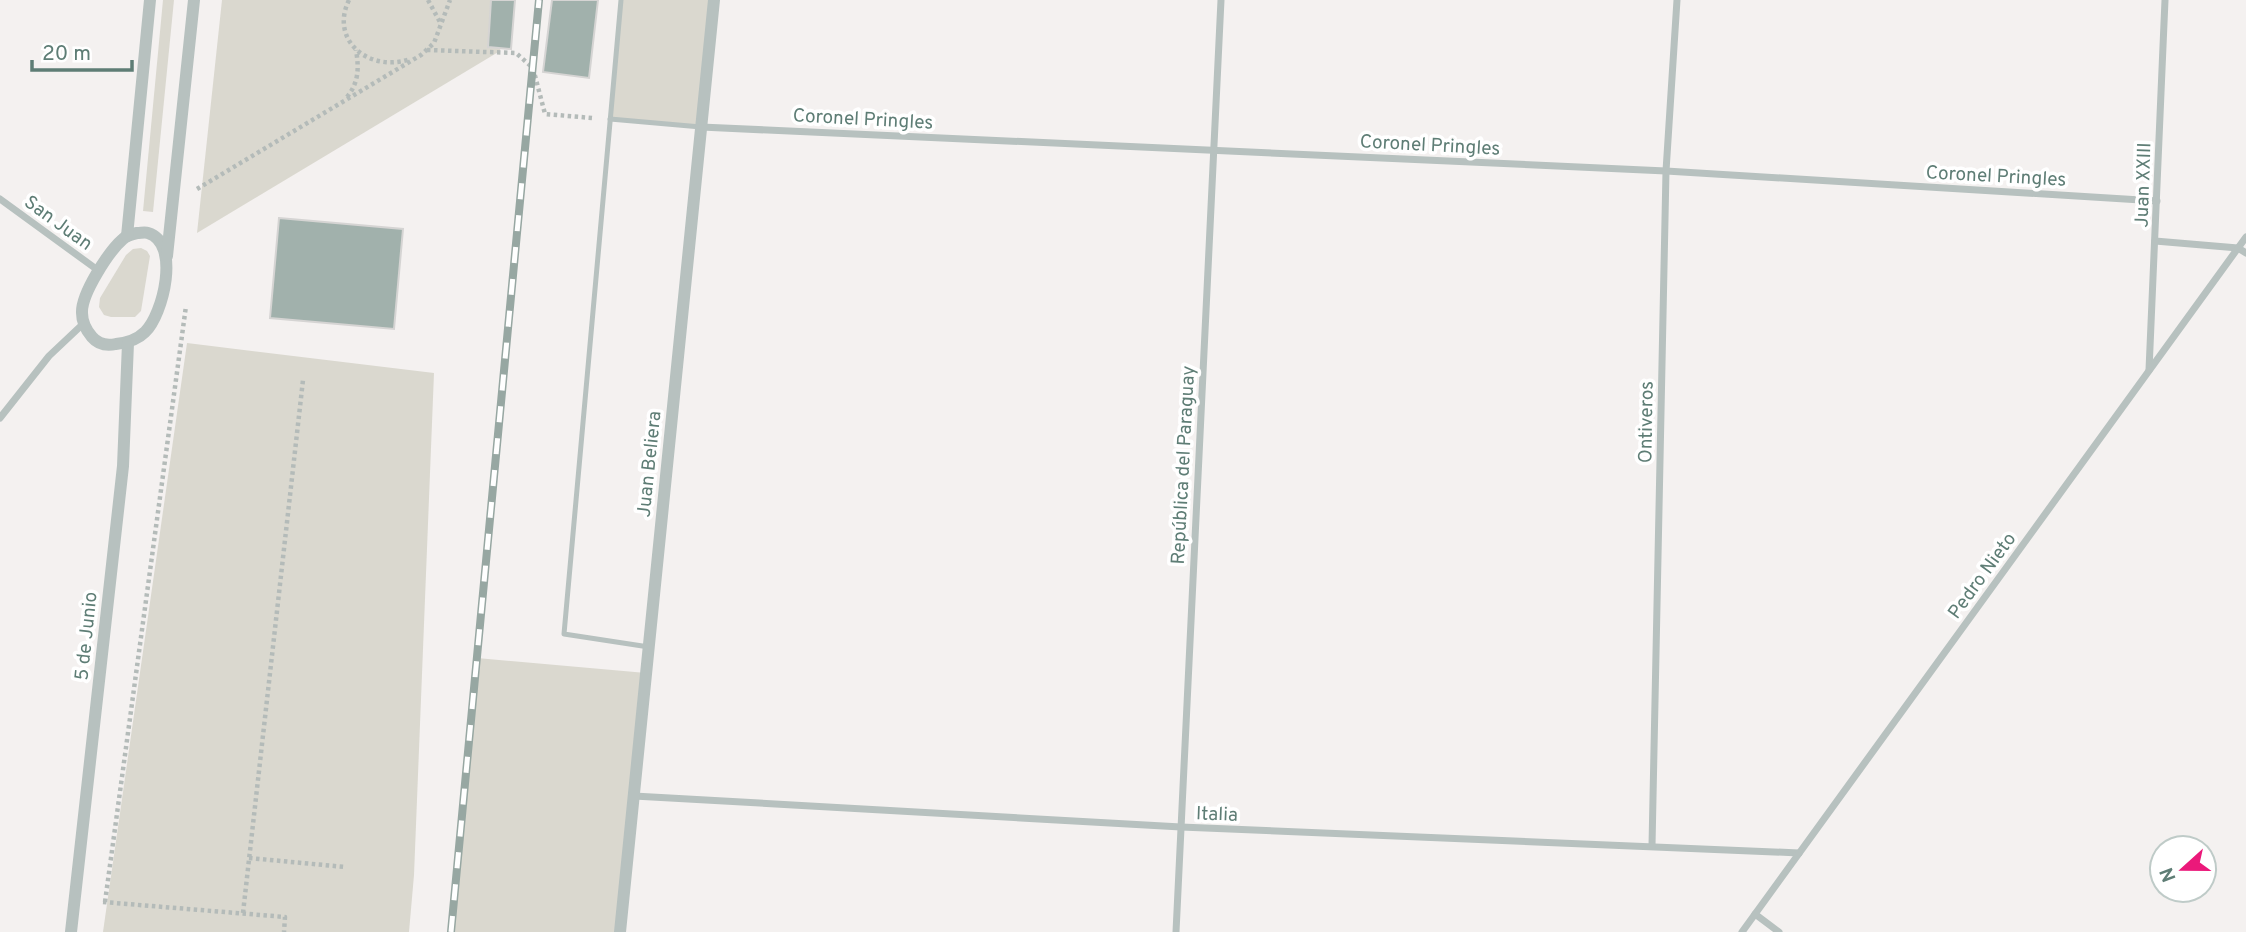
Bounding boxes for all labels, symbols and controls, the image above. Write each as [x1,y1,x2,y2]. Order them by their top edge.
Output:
scale bar [32,28,131,72]
text: 20 m [42,41,91,68]
street label: Coronel Pringles [792,104,934,136]
street label: Coronel Pringles [1359,130,1501,162]
street label: Juan XXIII [2131,142,2157,228]
street label: Coronel Pringles [1925,161,2067,193]
street label: San Juan [19,191,97,257]
street label: República del Paraguay [1167,365,1201,565]
street label: Ontiveros [1634,381,1660,463]
street label: Juan Beliera [632,410,667,519]
street label: Pedro Nieto [1943,528,2022,624]
street label: 5 de Junio [70,591,104,682]
street label: Italia [1195,802,1238,828]
north arrow [2148,834,2218,904]
text: N [2155,864,2183,885]

